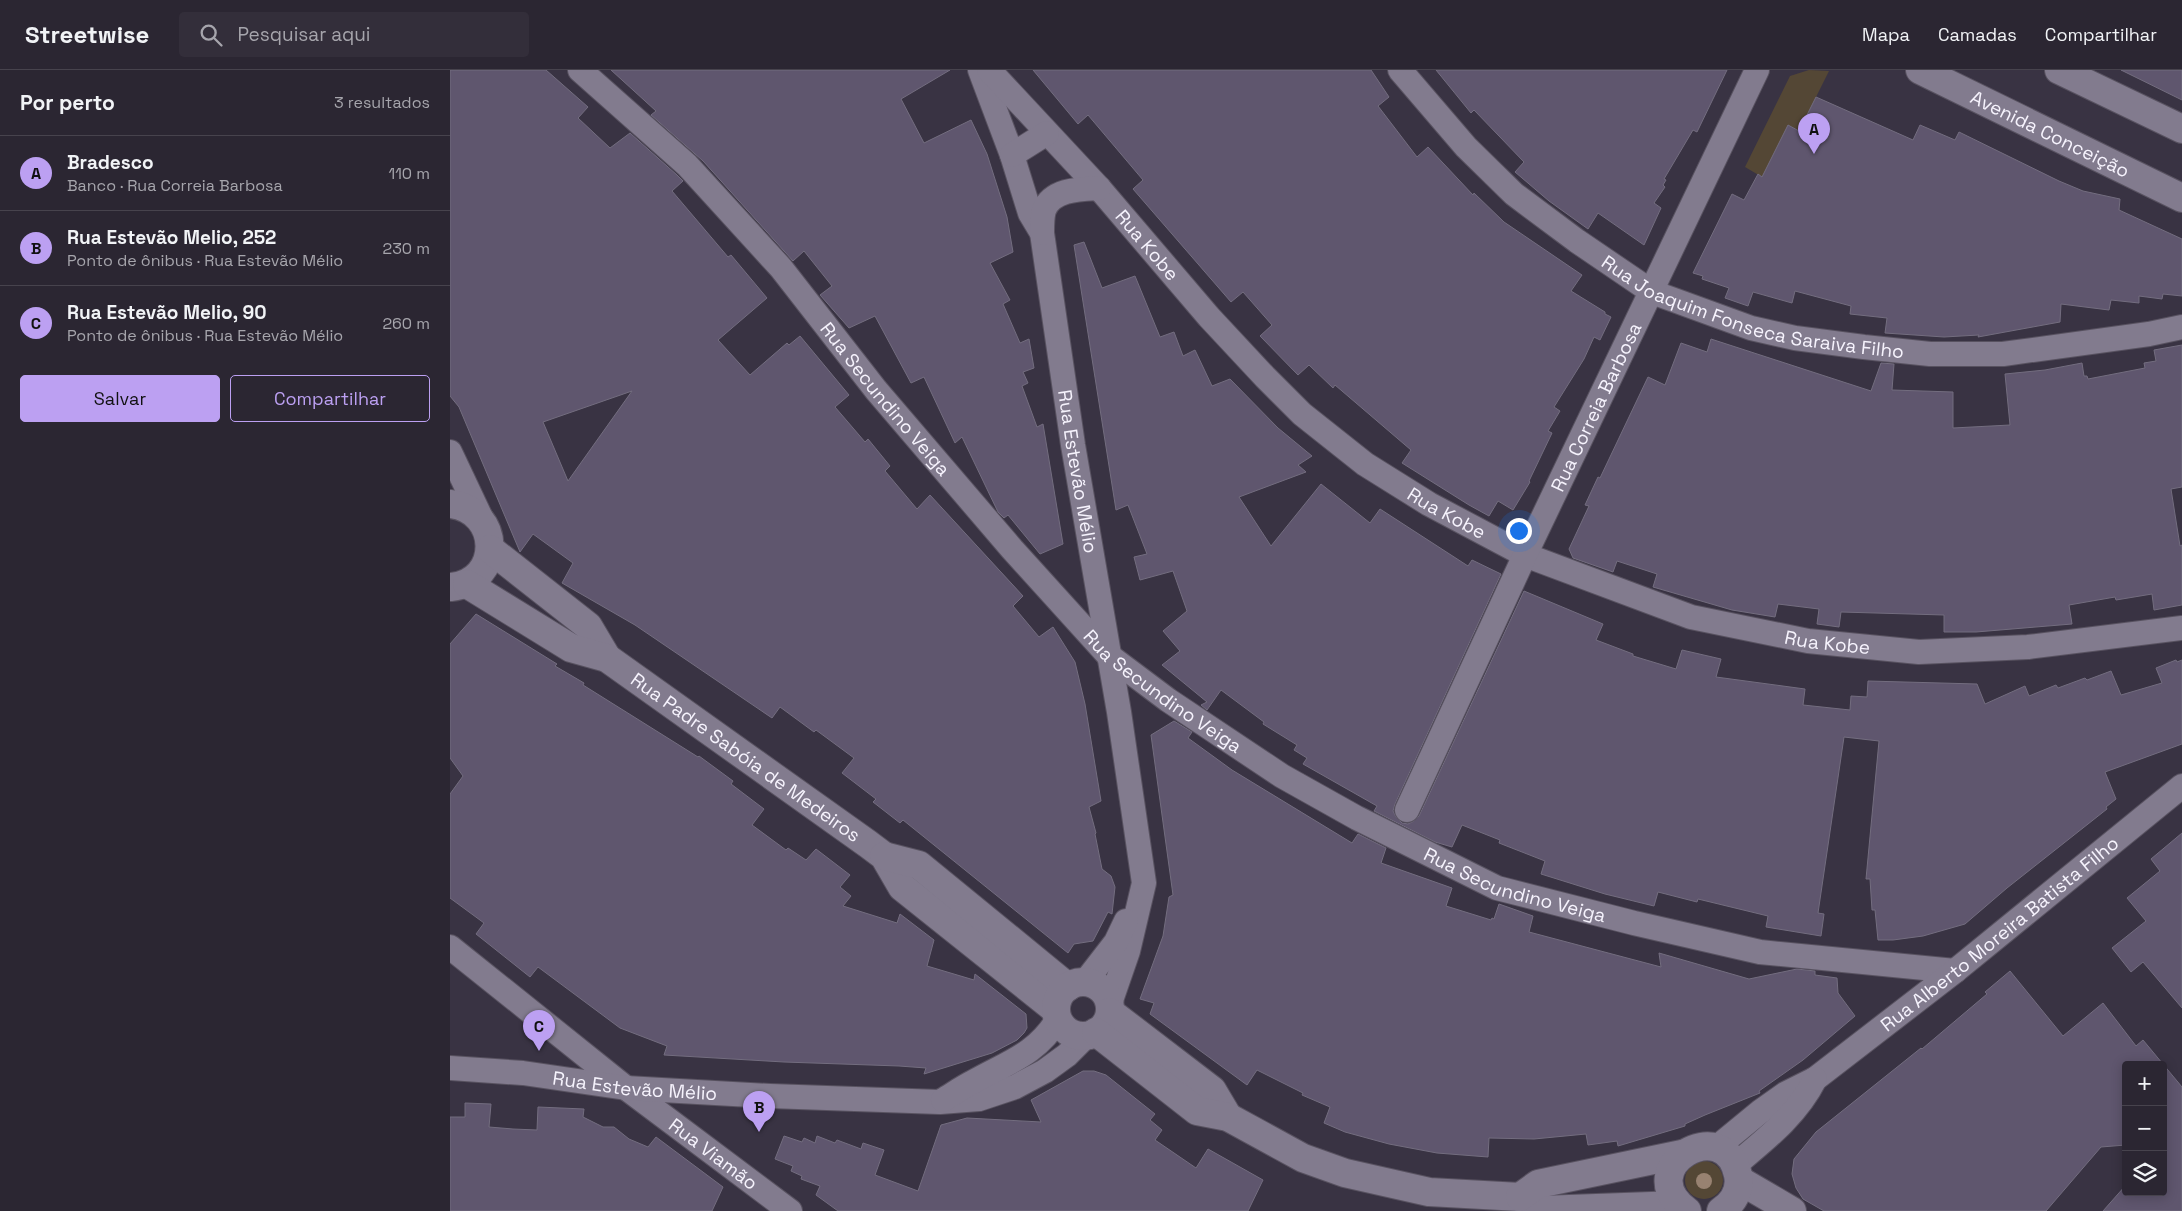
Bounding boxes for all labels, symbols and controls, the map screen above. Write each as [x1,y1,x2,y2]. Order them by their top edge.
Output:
search box [179,12,529,57]
text: Streetwise [25,19,149,50]
icon: search [197,21,225,49]
text: Pesquisar aqui [237,22,370,47]
text: Mapa [1862,23,1910,46]
text: Camadas [1938,23,2017,46]
text: Compartilhar [2045,23,2157,46]
street label: Avenida Conceição [1966,85,2134,183]
text: Por perto [20,89,115,116]
text: 3 resultados [334,92,430,113]
pin: A [1798,113,1830,154]
text: Bradesco [67,150,154,175]
text: A [31,163,41,184]
text: 110 m [388,163,430,184]
text: Banco · Rua Correia Barbosa [67,175,283,196]
street label: Rua Kobe [1110,204,1184,286]
text: Rua Estevão Melio, 252 [67,225,276,250]
text: B [31,238,41,259]
text: 230 m [383,238,430,259]
street label: Rua Joaquim Fonseca Saraiva Filho [1597,249,1905,364]
text: Ponto de ônibus · Rua Estevão Mélio [67,250,343,271]
text: Rua Estevão Melio, 90 [67,300,267,325]
text: C [31,313,41,334]
text: 260 m [382,313,430,334]
street label: Rua Secundino Veiga [815,317,956,481]
street label: Rua Correia Barbosa [1545,318,1647,496]
text: Ponto de ônibus · Rua Estevão Mélio [67,325,343,346]
button: Salvar [20,375,220,422]
button: Compartilhar [230,375,430,422]
street label: Rua Estevão Mélio [1052,388,1103,555]
street label: Rua Kobe [1403,482,1490,545]
your location [1506,518,1532,544]
street label: Rua Secundino Veiga [1078,624,1247,759]
street label: Rua Kobe [1782,625,1871,660]
street label: Rua Padre Sabóia de Medeiros [626,667,865,848]
street label: Rua Alberto Moreira Batista Filho [1875,831,2124,1037]
street label: Rua Secundino Veiga [1420,842,1609,928]
pin: C [523,1010,555,1051]
map controls [2122,1061,2167,1196]
button: + [2122,1061,2167,1106]
street label: Rua Estevão Mélio [551,1065,718,1106]
pin: B [743,1091,775,1132]
button: − [2122,1106,2167,1151]
street label: Rua Viamão [664,1112,763,1196]
button: layers [2122,1151,2167,1196]

